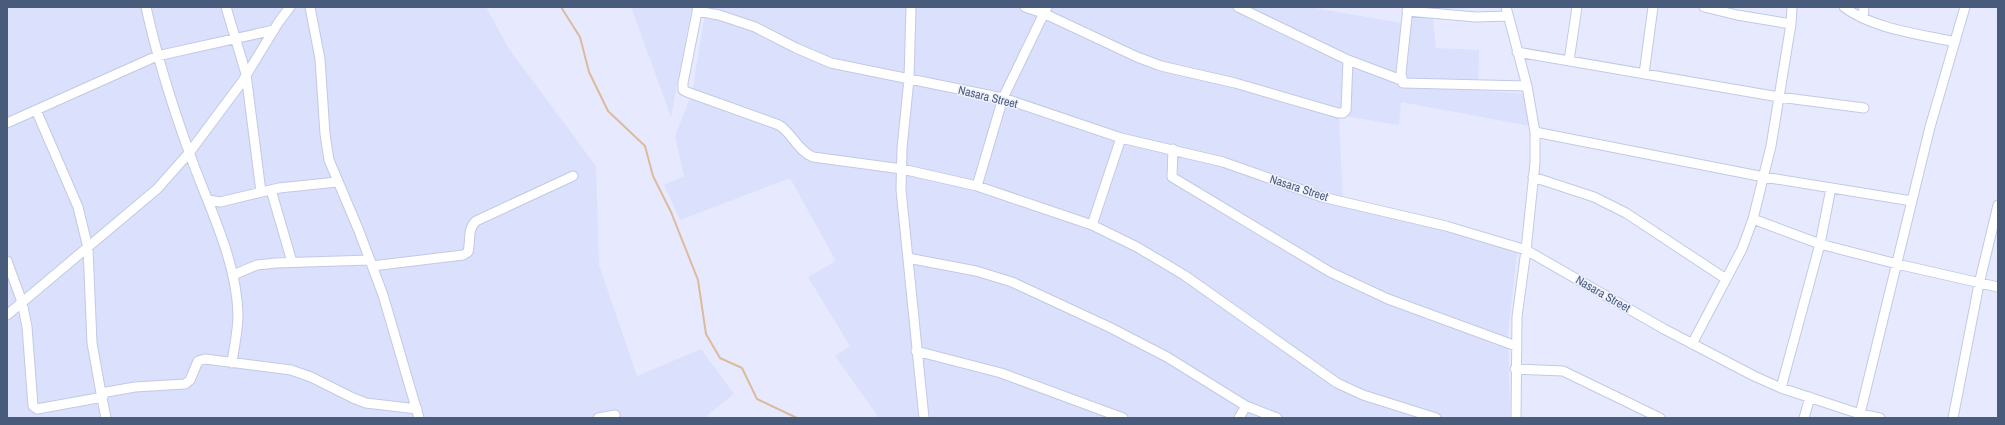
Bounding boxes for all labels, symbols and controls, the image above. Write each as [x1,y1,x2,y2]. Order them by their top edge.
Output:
street label: Nasara Street [957,82,1020,112]
street label: Nasara Street [1268,171,1331,205]
street label: Nasara Street [1573,272,1634,316]

